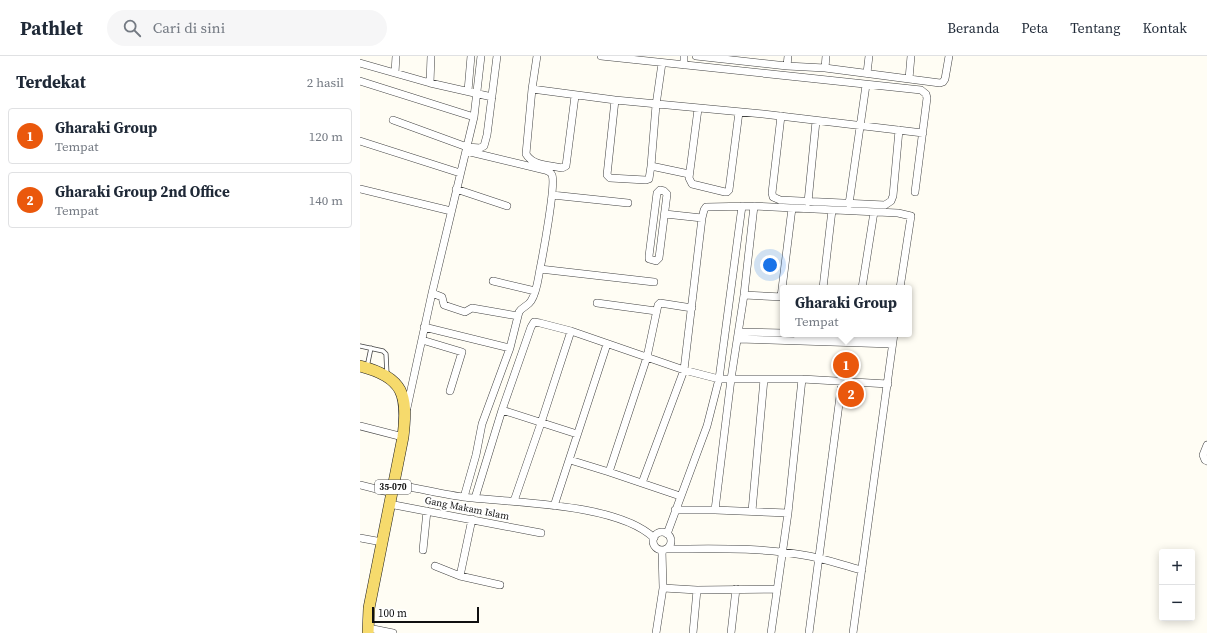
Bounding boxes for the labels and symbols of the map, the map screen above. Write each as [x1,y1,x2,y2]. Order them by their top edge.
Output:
your location [760,255,780,275]
pin: 1 [833,350,859,380]
pin: 2 [838,379,864,409]
road number: 35-070 [375,480,411,494]
street label: Gang Makam Islam [424,493,510,523]
scale bar [372,605,479,624]

